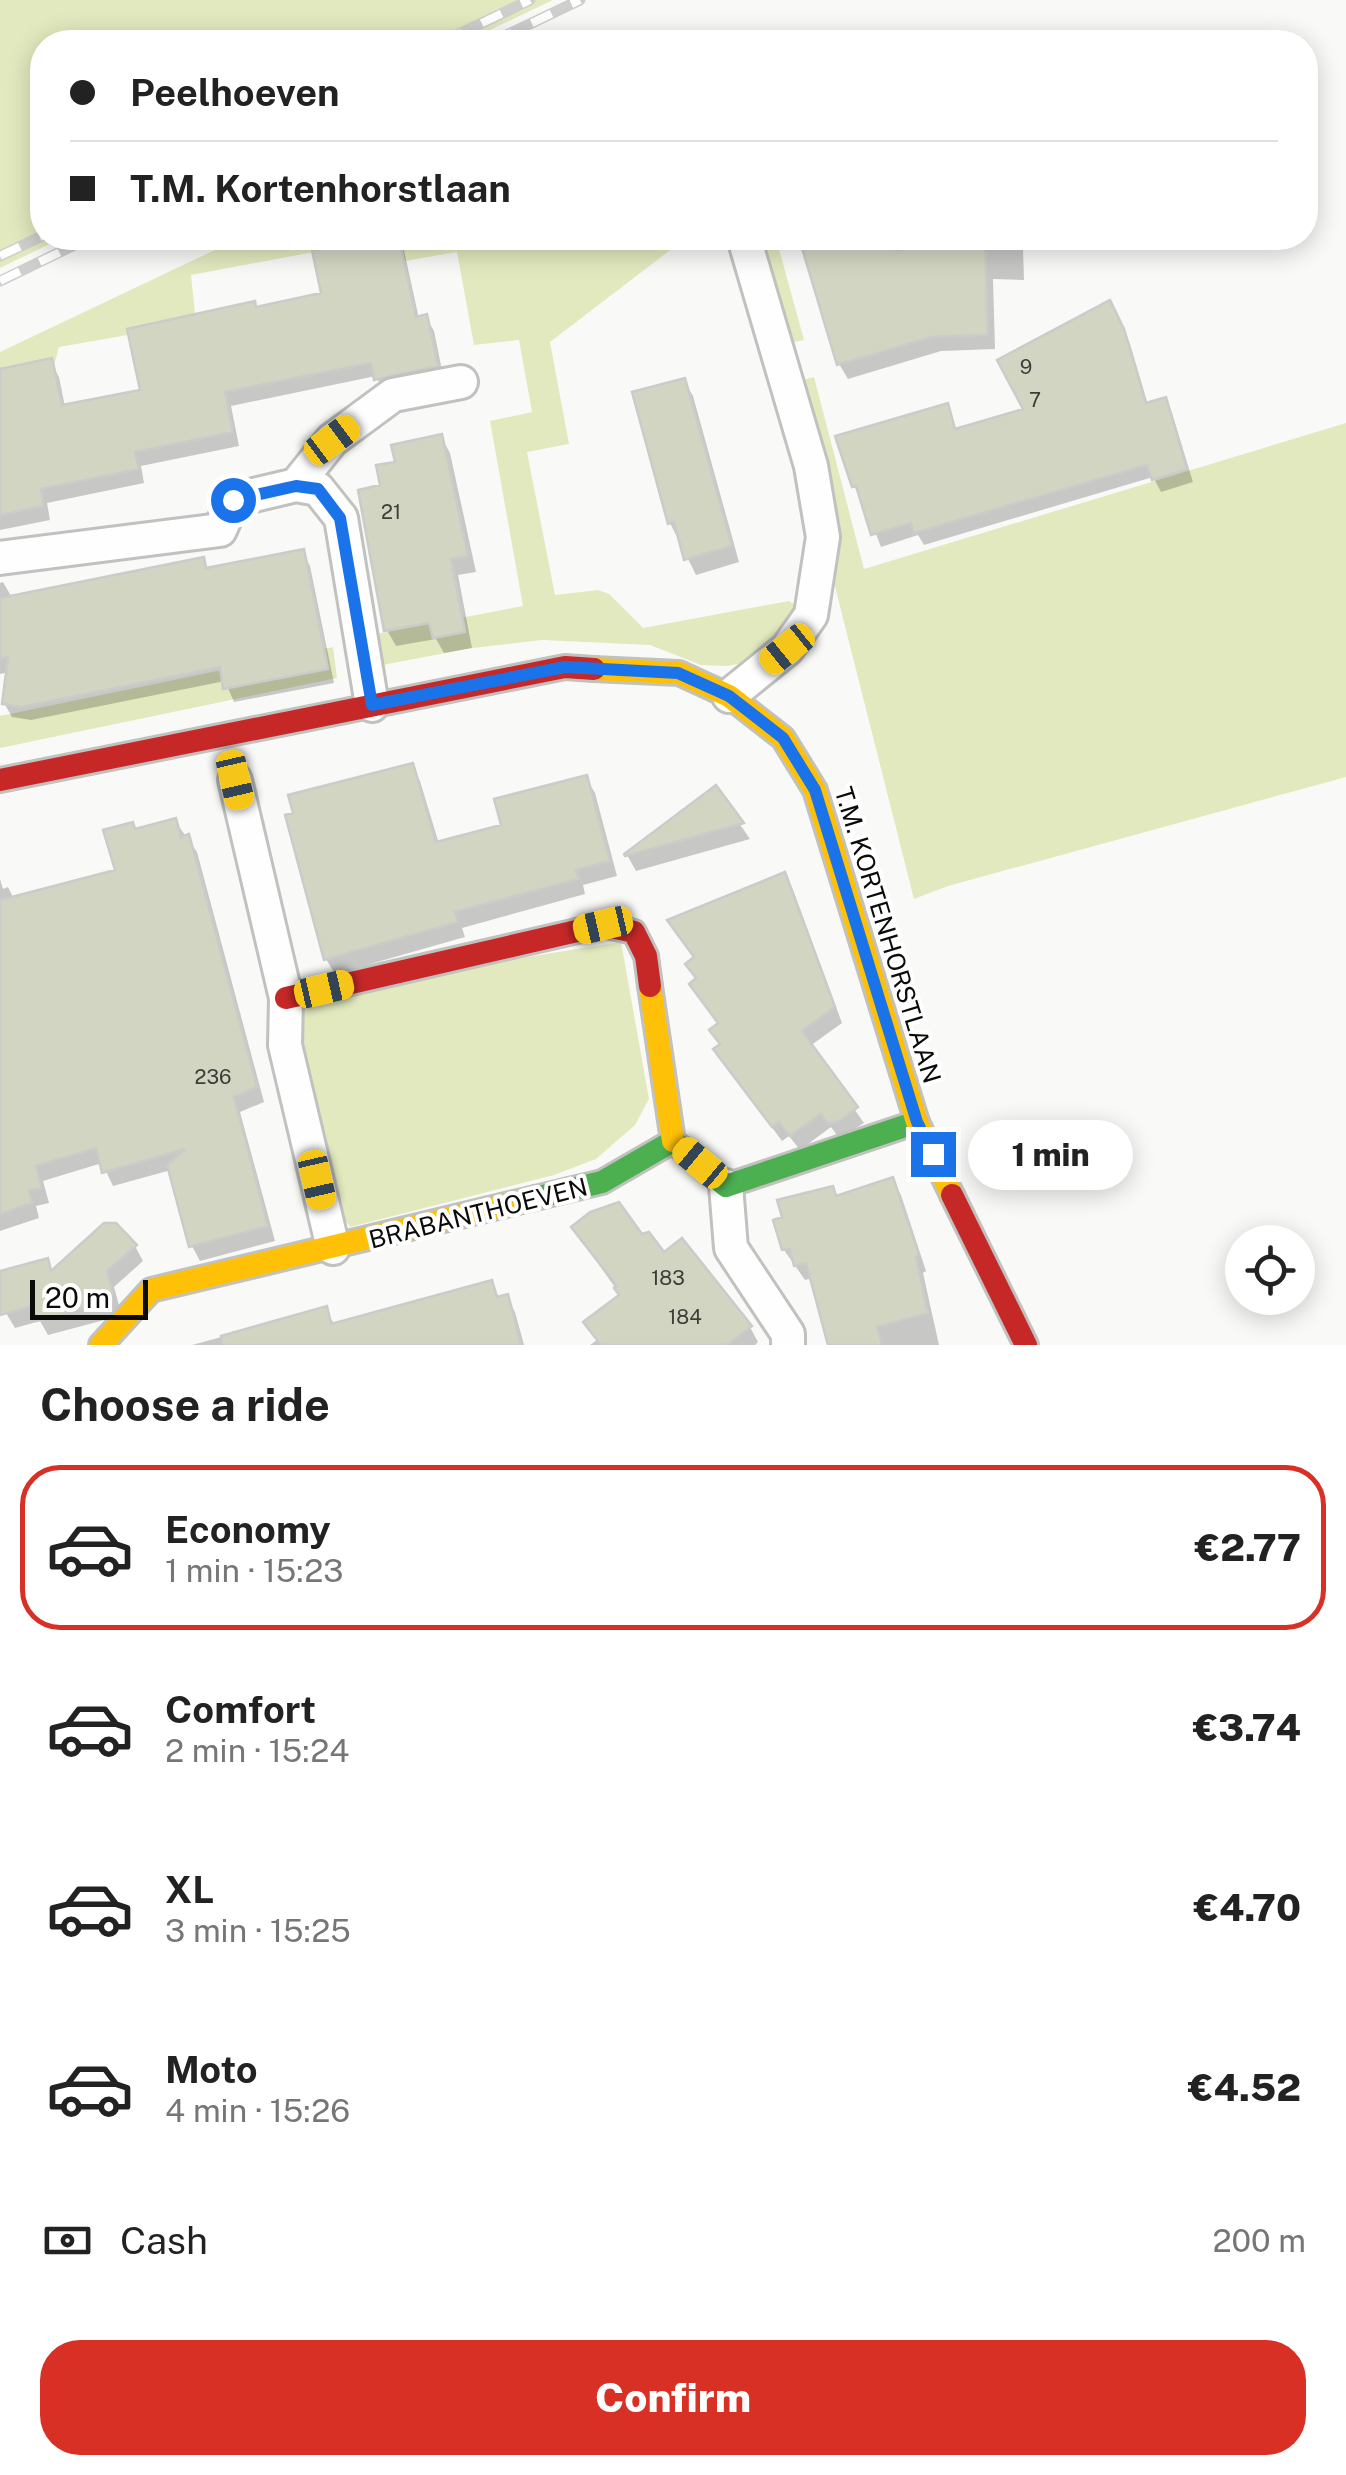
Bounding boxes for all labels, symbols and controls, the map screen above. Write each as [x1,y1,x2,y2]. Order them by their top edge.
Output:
text: Peelhoeven [130,70,340,115]
text: T.M. Kortenhorstlaan [130,166,511,211]
house number: 9 [1020,355,1032,379]
house number: 7 [1029,388,1041,412]
car [299,410,365,470]
route start [211,478,256,523]
house number: 21 [381,500,401,524]
car [754,618,820,680]
car [214,747,256,813]
street label: T.M. KORTENHORSTLAAN [829,783,947,1087]
car [570,904,636,946]
car [291,968,357,1010]
house number: 236 [195,1065,231,1089]
callout: 1 min [968,1119,1133,1189]
car [667,1132,733,1194]
route end [911,1132,956,1177]
text: 1 min [1011,1136,1090,1173]
car [296,1147,338,1213]
street label: BRABANTHOEVEN [366,1171,590,1255]
map controls [1225,1225,1315,1315]
button: locate [1225,1225,1315,1315]
house number: 183 [651,1266,685,1290]
scale bar [30,1275,148,1320]
text: 20 m [45,1281,110,1314]
house number: 184 [668,1305,702,1329]
text: Choose a ride [40,1378,330,1431]
icon: car [45,1503,135,1593]
text: Economy [165,1507,331,1552]
text: €2.77 [1195,1525,1301,1570]
text: 1 min · 15:23 [165,1552,343,1589]
icon: car [45,1683,135,1773]
text: Comfort [165,1687,316,1732]
text: €3.74 [1193,1705,1301,1750]
text: 2 min · 15:24 [165,1732,349,1769]
icon: car [45,1863,135,1953]
text: XL [165,1867,214,1912]
text: €4.70 [1193,1885,1301,1930]
text: 3 min · 15:25 [165,1912,351,1949]
icon: car [45,2043,135,2133]
text: Moto [165,2047,258,2092]
text: €4.52 [1188,2065,1301,2110]
text: 4 min · 15:26 [165,2092,350,2129]
icon: cash [40,2213,95,2268]
text: Cash [120,2218,208,2263]
text: 200 m [1213,2222,1306,2259]
button: Confirm [40,2340,1306,2455]

